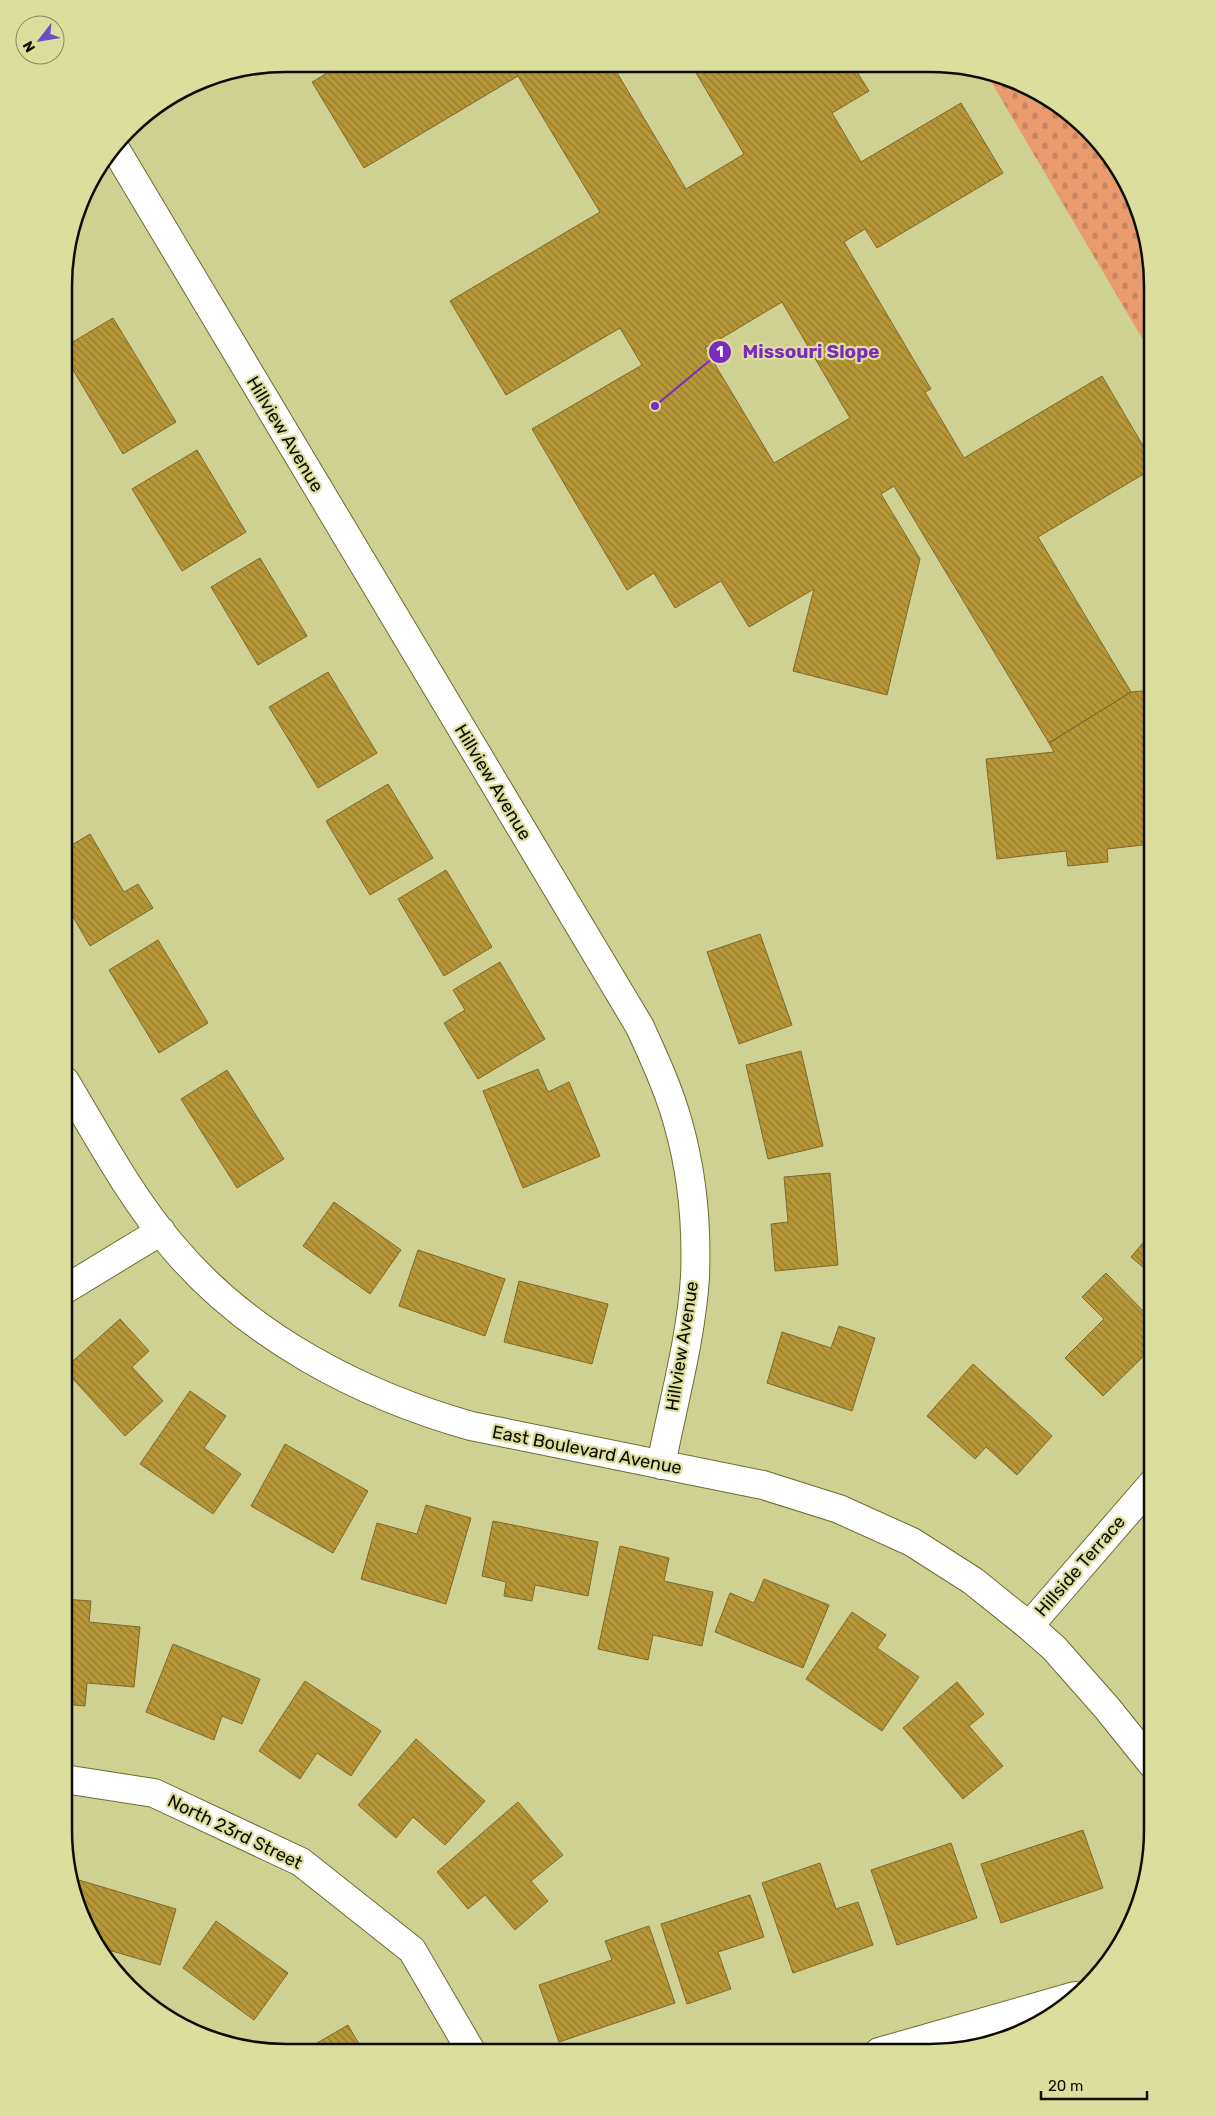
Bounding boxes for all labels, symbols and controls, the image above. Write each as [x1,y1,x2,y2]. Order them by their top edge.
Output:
north arrow [15,15,65,65]
text: N [19,38,39,55]
callout: Missouri Slope [708,335,890,369]
text: Missouri Slope [743,340,880,363]
text: 1 [716,343,724,361]
street label: Hillview Avenue [242,372,328,496]
street label: Hillview Avenue [450,720,536,844]
street label: Hillview Avenue [661,1280,703,1412]
street label: East Boulevard Avenue [490,1421,684,1479]
street label: Hillside Terrace [1030,1511,1130,1621]
street label: North 23rd Street [164,1790,306,1874]
scale bar [1041,2068,1147,2100]
text: 20 m [1048,2077,1083,2095]

